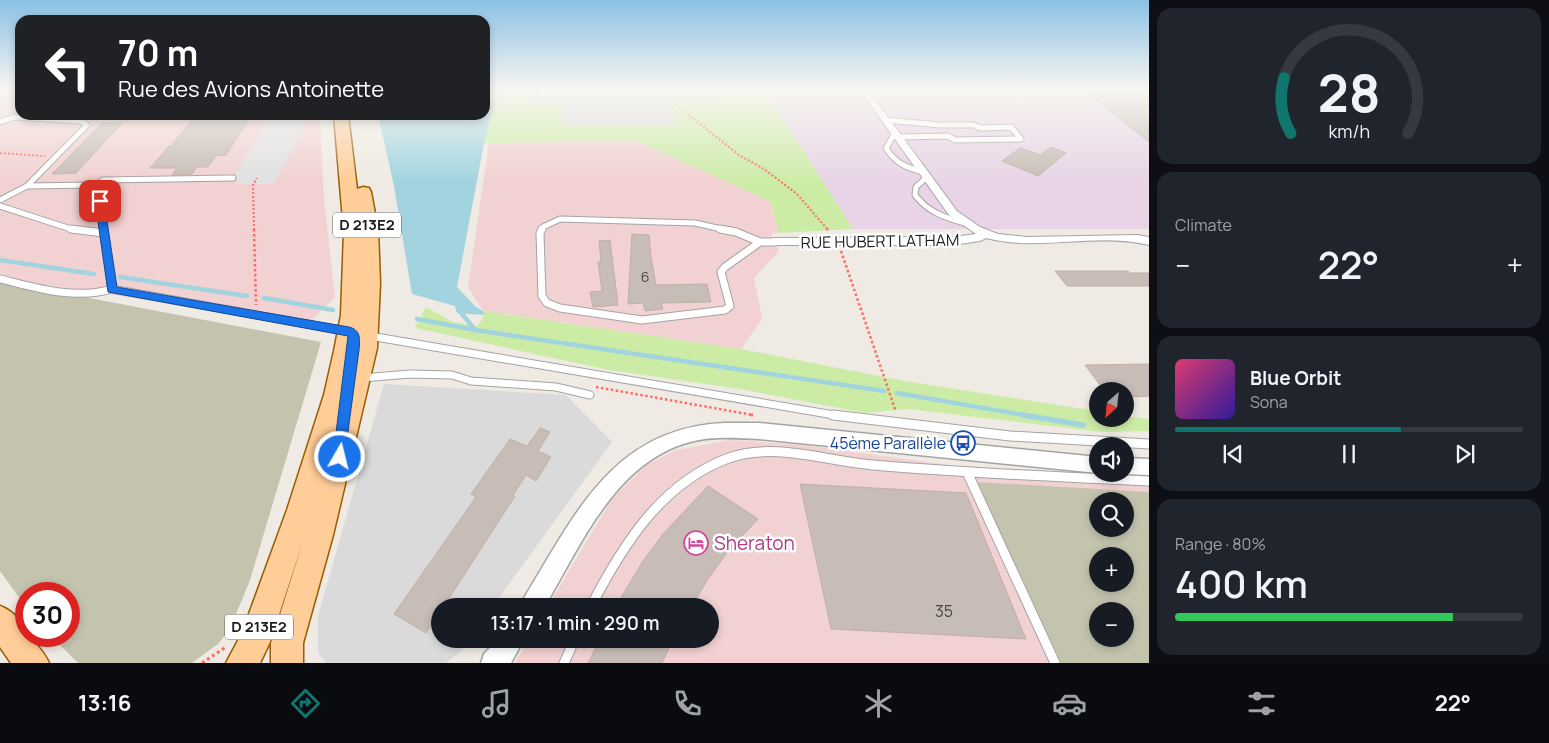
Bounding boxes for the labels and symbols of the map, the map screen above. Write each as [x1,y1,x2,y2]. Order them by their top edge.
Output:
pin [79,180,121,222]
road number: D 213E2 [333,212,401,238]
street label: RUE HUBERT LATHAM [801,229,959,253]
house number: 6 [641,267,649,286]
north arrow [1089,382,1134,428]
position arrow [313,430,365,482]
bus stop icon: 45ème Parallèle [950,430,976,456]
place label: 45ème Parallèle [830,432,946,454]
hotel icon: Sheraton [683,530,709,556]
place label: Sheraton [714,530,795,556]
speed limit sign: 30 [15,582,80,647]
house number: 35 [935,600,953,622]
road number: D 213E2 [225,614,293,640]

